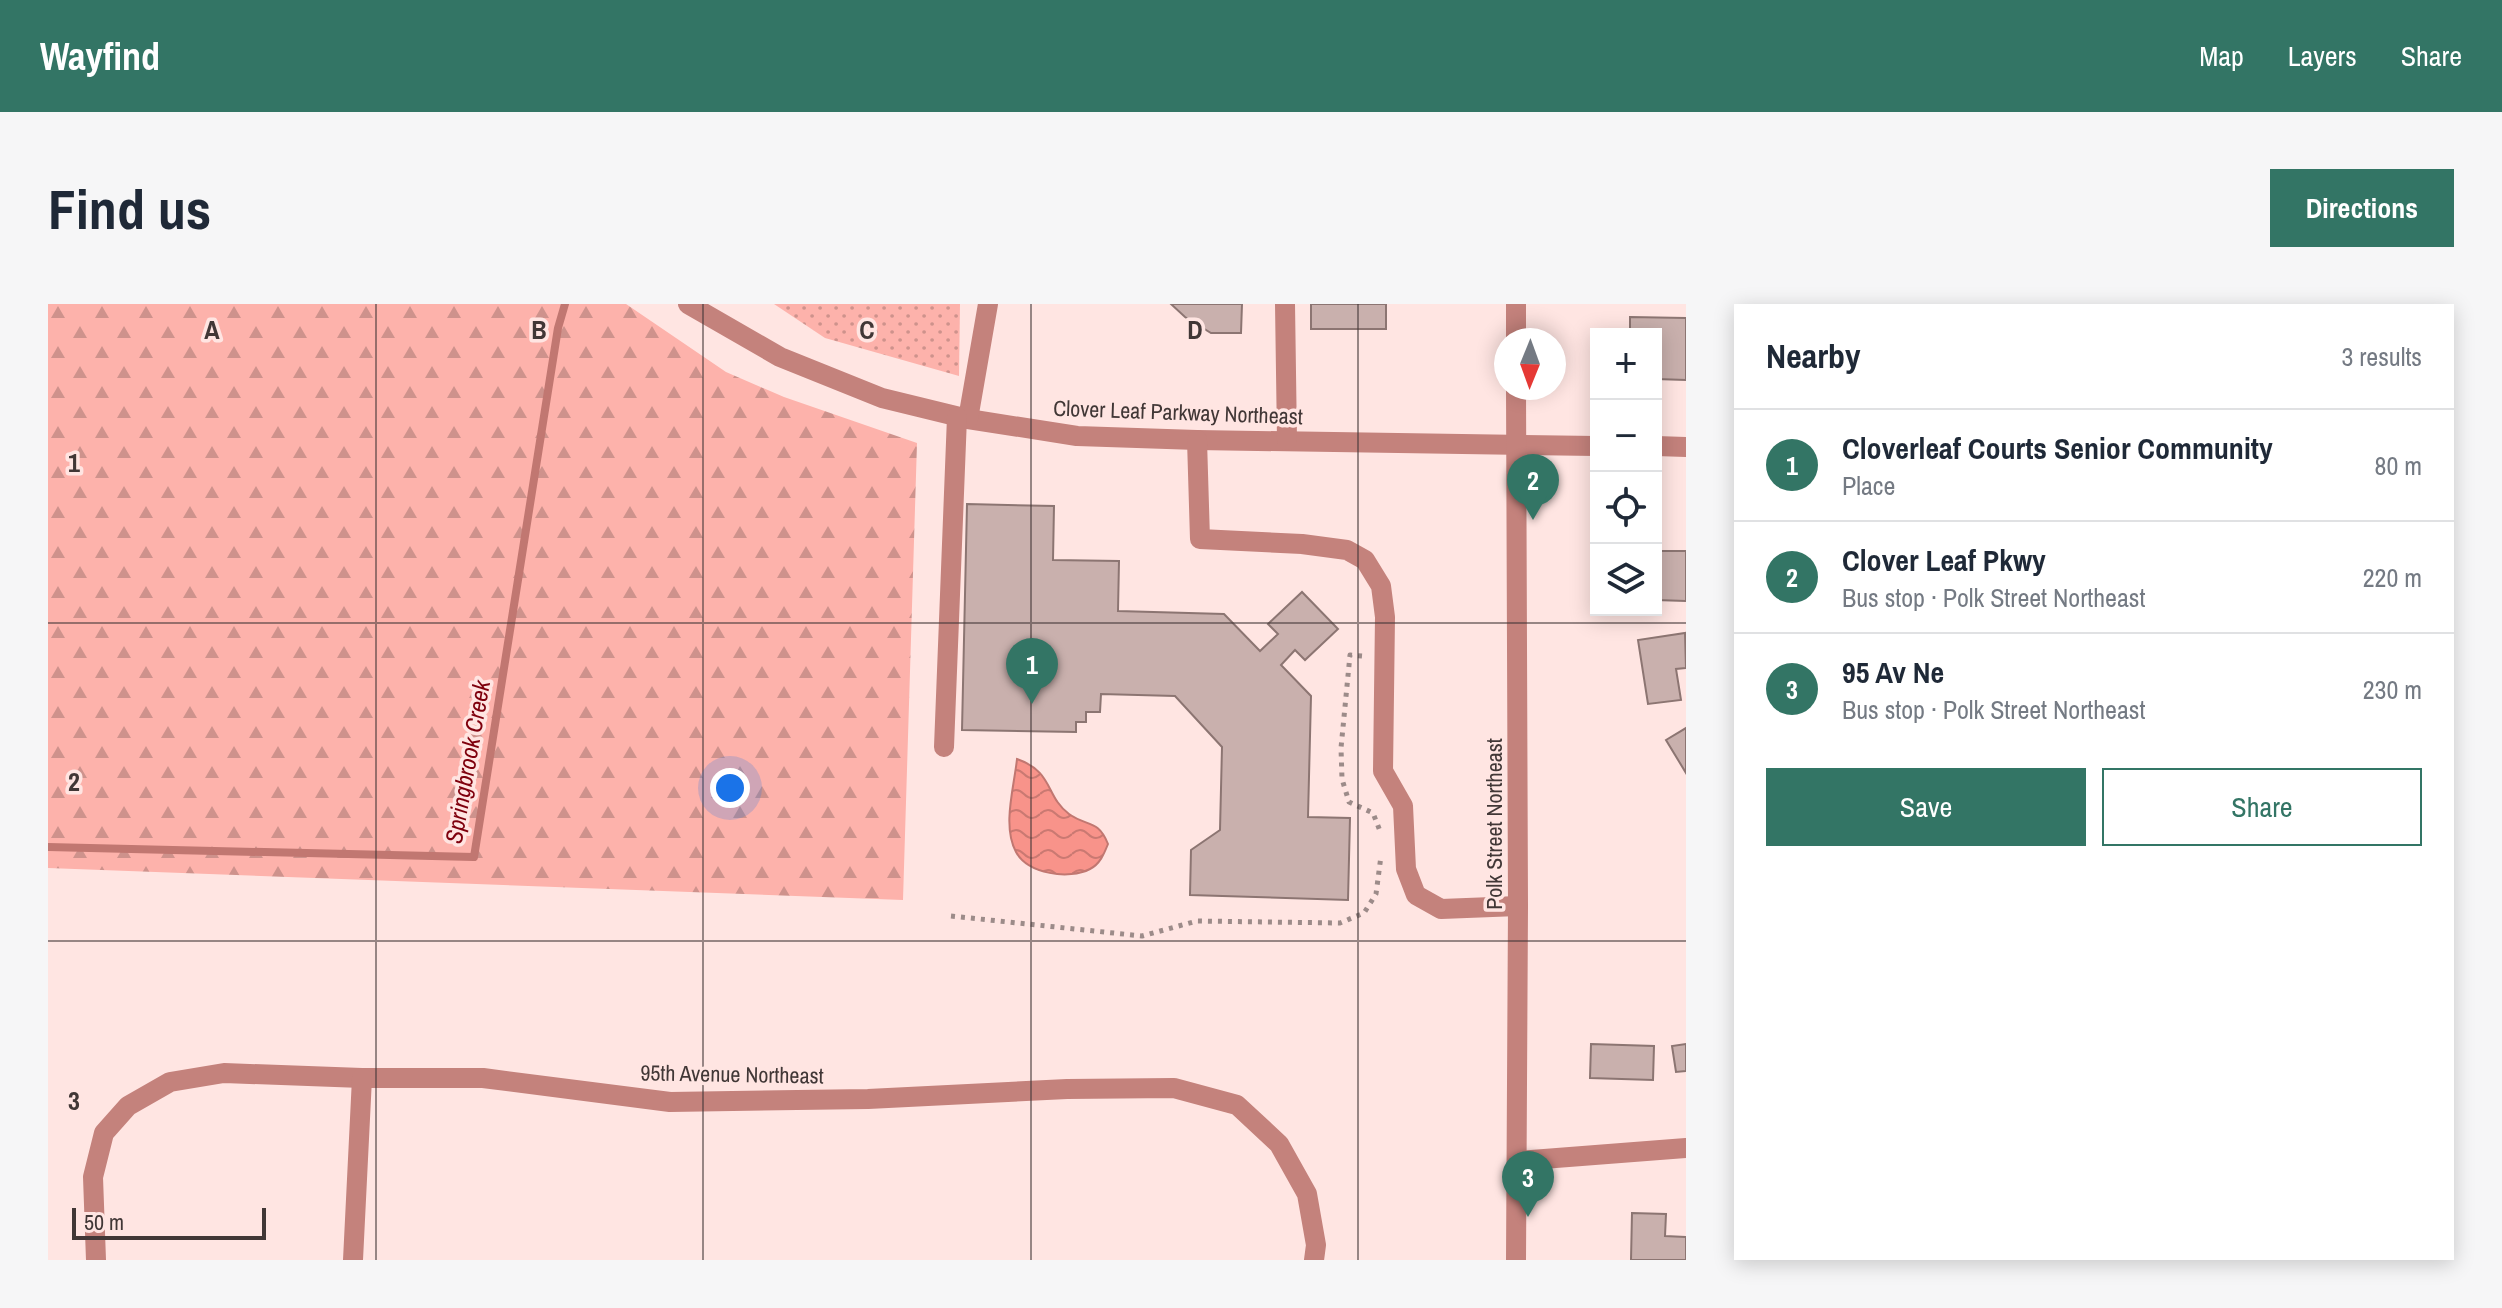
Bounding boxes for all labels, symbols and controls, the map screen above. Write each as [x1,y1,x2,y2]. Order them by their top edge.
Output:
text: Wayfind [40,31,160,82]
text: Map [2199,37,2244,75]
text: Layers [2288,37,2357,75]
text: Share [2401,37,2462,75]
button: Directions [2270,169,2454,247]
text: Find us [48,171,211,246]
text: A [204,312,220,347]
text: B [531,312,547,347]
text: C [859,312,875,347]
text: D [1187,312,1203,347]
north arrow [1494,328,1566,400]
map controls [1590,328,1662,616]
button: + [1590,328,1662,400]
text: Nearby [1766,333,1861,379]
text: 3 results [2341,339,2422,374]
street label: Clover Leaf Parkway Northeast [1053,393,1303,431]
button: − [1590,400,1662,472]
text: Cloverleaf Courts Senior Community [1842,428,2273,468]
text: 1 [68,445,80,480]
text: 1 [1786,448,1798,483]
text: 80 m [2375,448,2422,483]
pin: 2 [1507,454,1559,520]
text: Place [1842,468,1895,503]
button: locate [1590,472,1662,544]
text: Clover Leaf Pkwy [1842,540,2046,580]
button: layers [1590,544,1662,616]
text: 2 [1786,560,1798,595]
text: 220 m [2363,560,2422,595]
text: Bus stop · Polk Street Northeast [1842,580,2145,615]
pin: 1 [1006,638,1058,704]
text: 95 Av Ne [1842,652,1944,692]
text: 3 [1786,672,1798,707]
text: 230 m [2363,672,2422,707]
water label: Springbrook Creek [437,677,497,846]
text: Bus stop · Polk Street Northeast [1842,692,2145,727]
street label: Polk Street Northeast [1479,738,1509,910]
text: 2 [68,764,80,799]
your location [710,768,750,808]
button: Save [1766,768,2086,846]
button: Share [2102,768,2422,846]
street label: 95th Avenue Northeast [640,1057,824,1091]
text: 3 [68,1083,80,1118]
pin: 3 [1502,1151,1554,1217]
scale bar [72,1204,266,1240]
text: 50 m [84,1207,124,1237]

